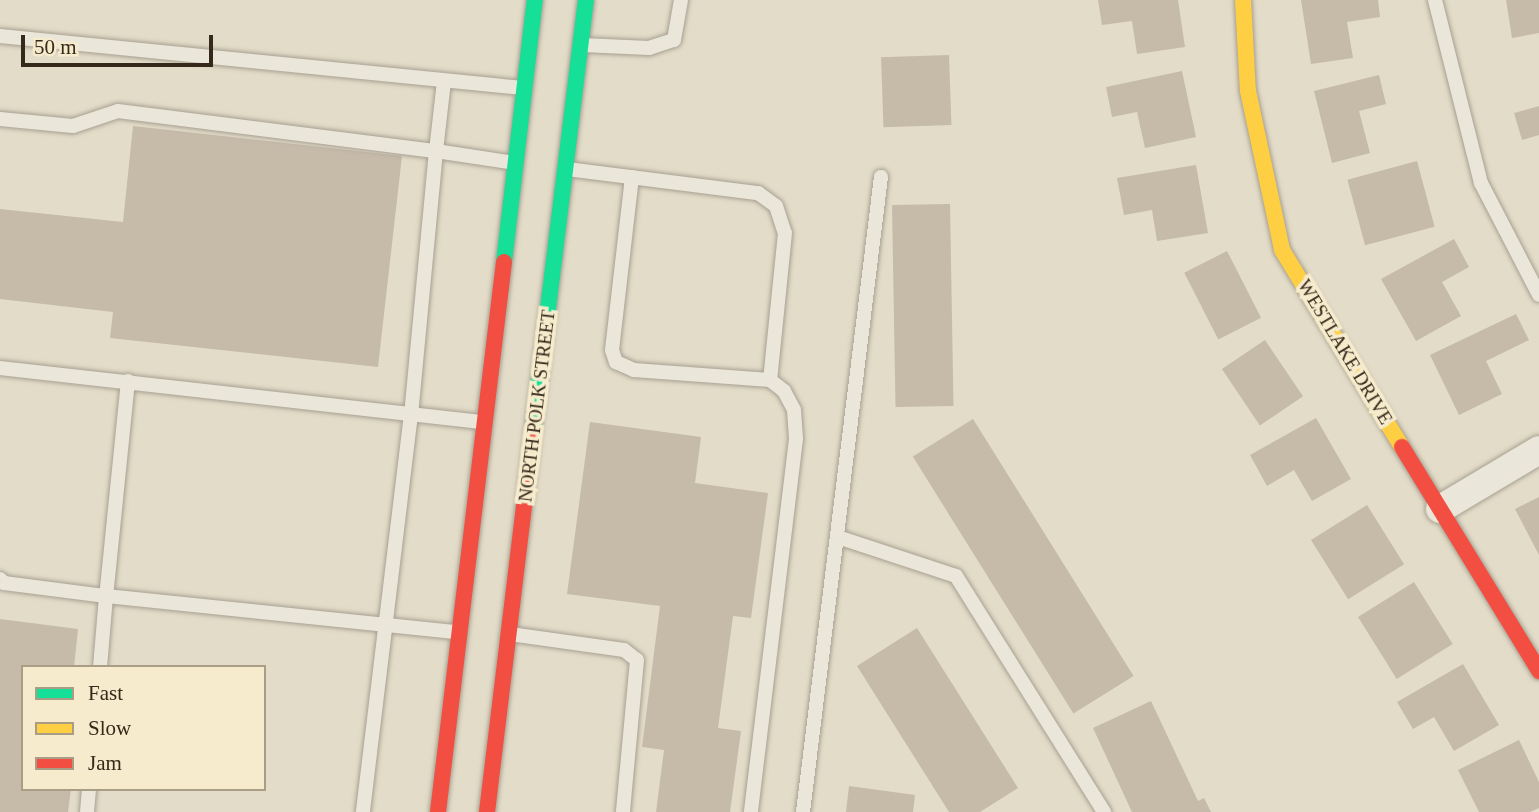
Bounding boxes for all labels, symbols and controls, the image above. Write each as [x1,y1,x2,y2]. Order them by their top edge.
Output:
scale bar [24,21,217,65]
text: 50 m [34,35,77,59]
street label: WESTLAKE DRIVE [1293,275,1397,429]
street label: NORTH POLK STREET [514,309,560,503]
legend [21,665,266,791]
text: Fast [88,681,123,705]
text: Slow [88,716,131,740]
text: Jam [88,751,122,775]

